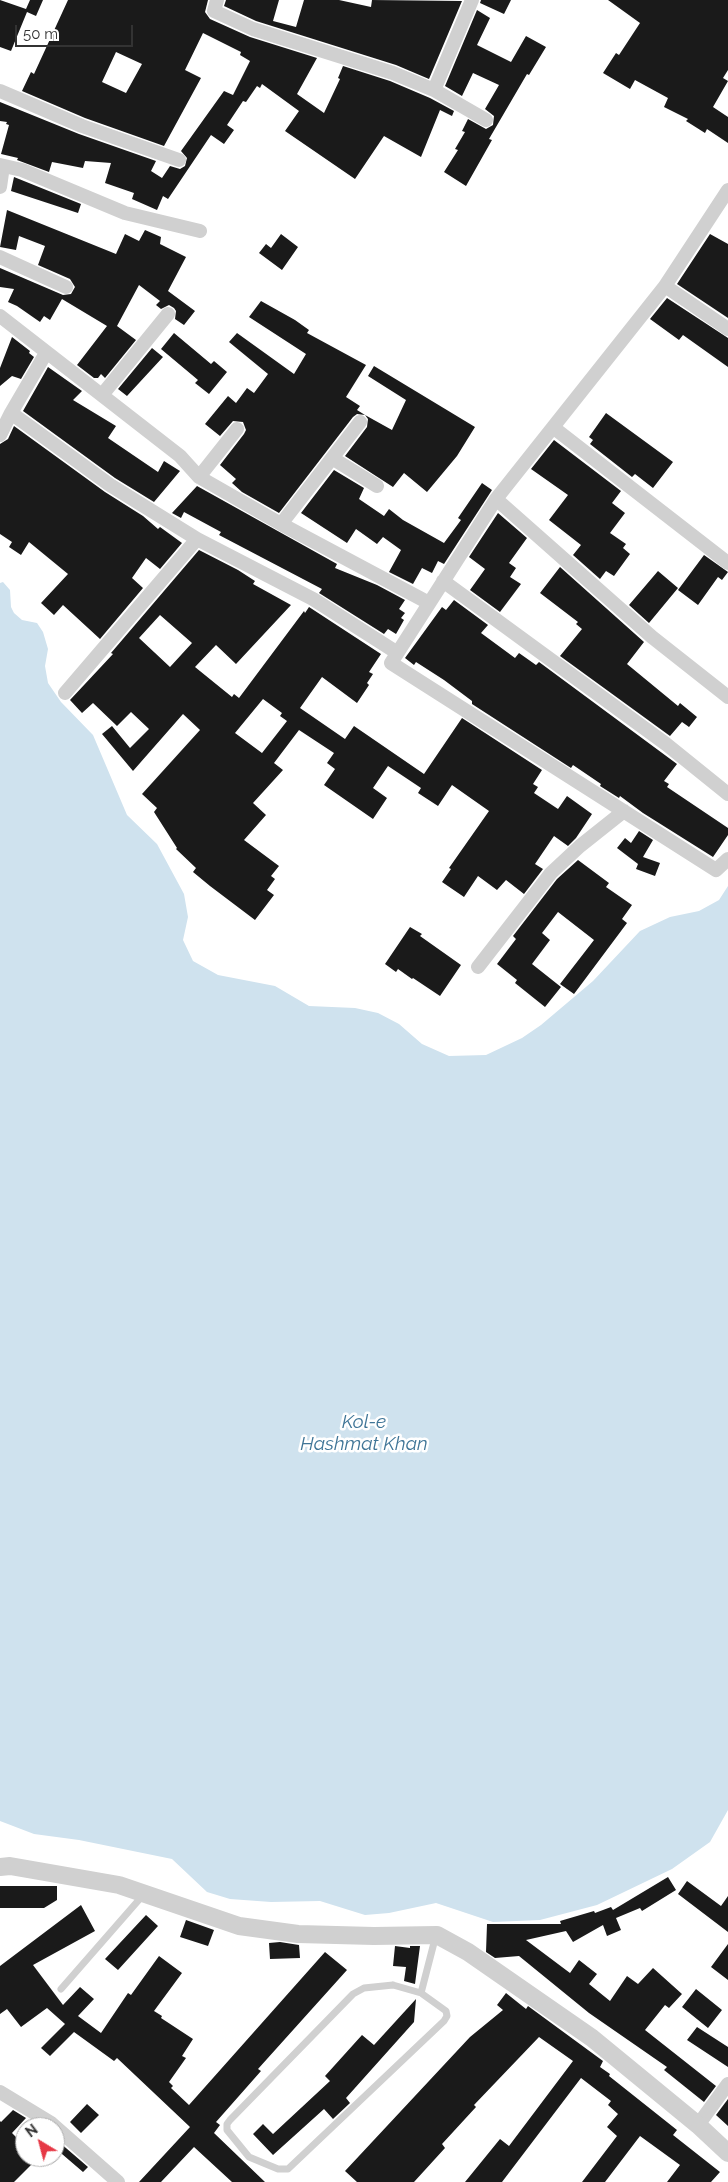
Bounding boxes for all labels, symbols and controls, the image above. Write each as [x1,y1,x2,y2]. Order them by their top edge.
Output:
scale bar [18,15,135,47]
text: 50 m [23,25,58,43]
water label: Kol-e Hashmat Khan [300,1411,428,1455]
north arrow [15,2117,65,2167]
text: N [22,2121,41,2140]

